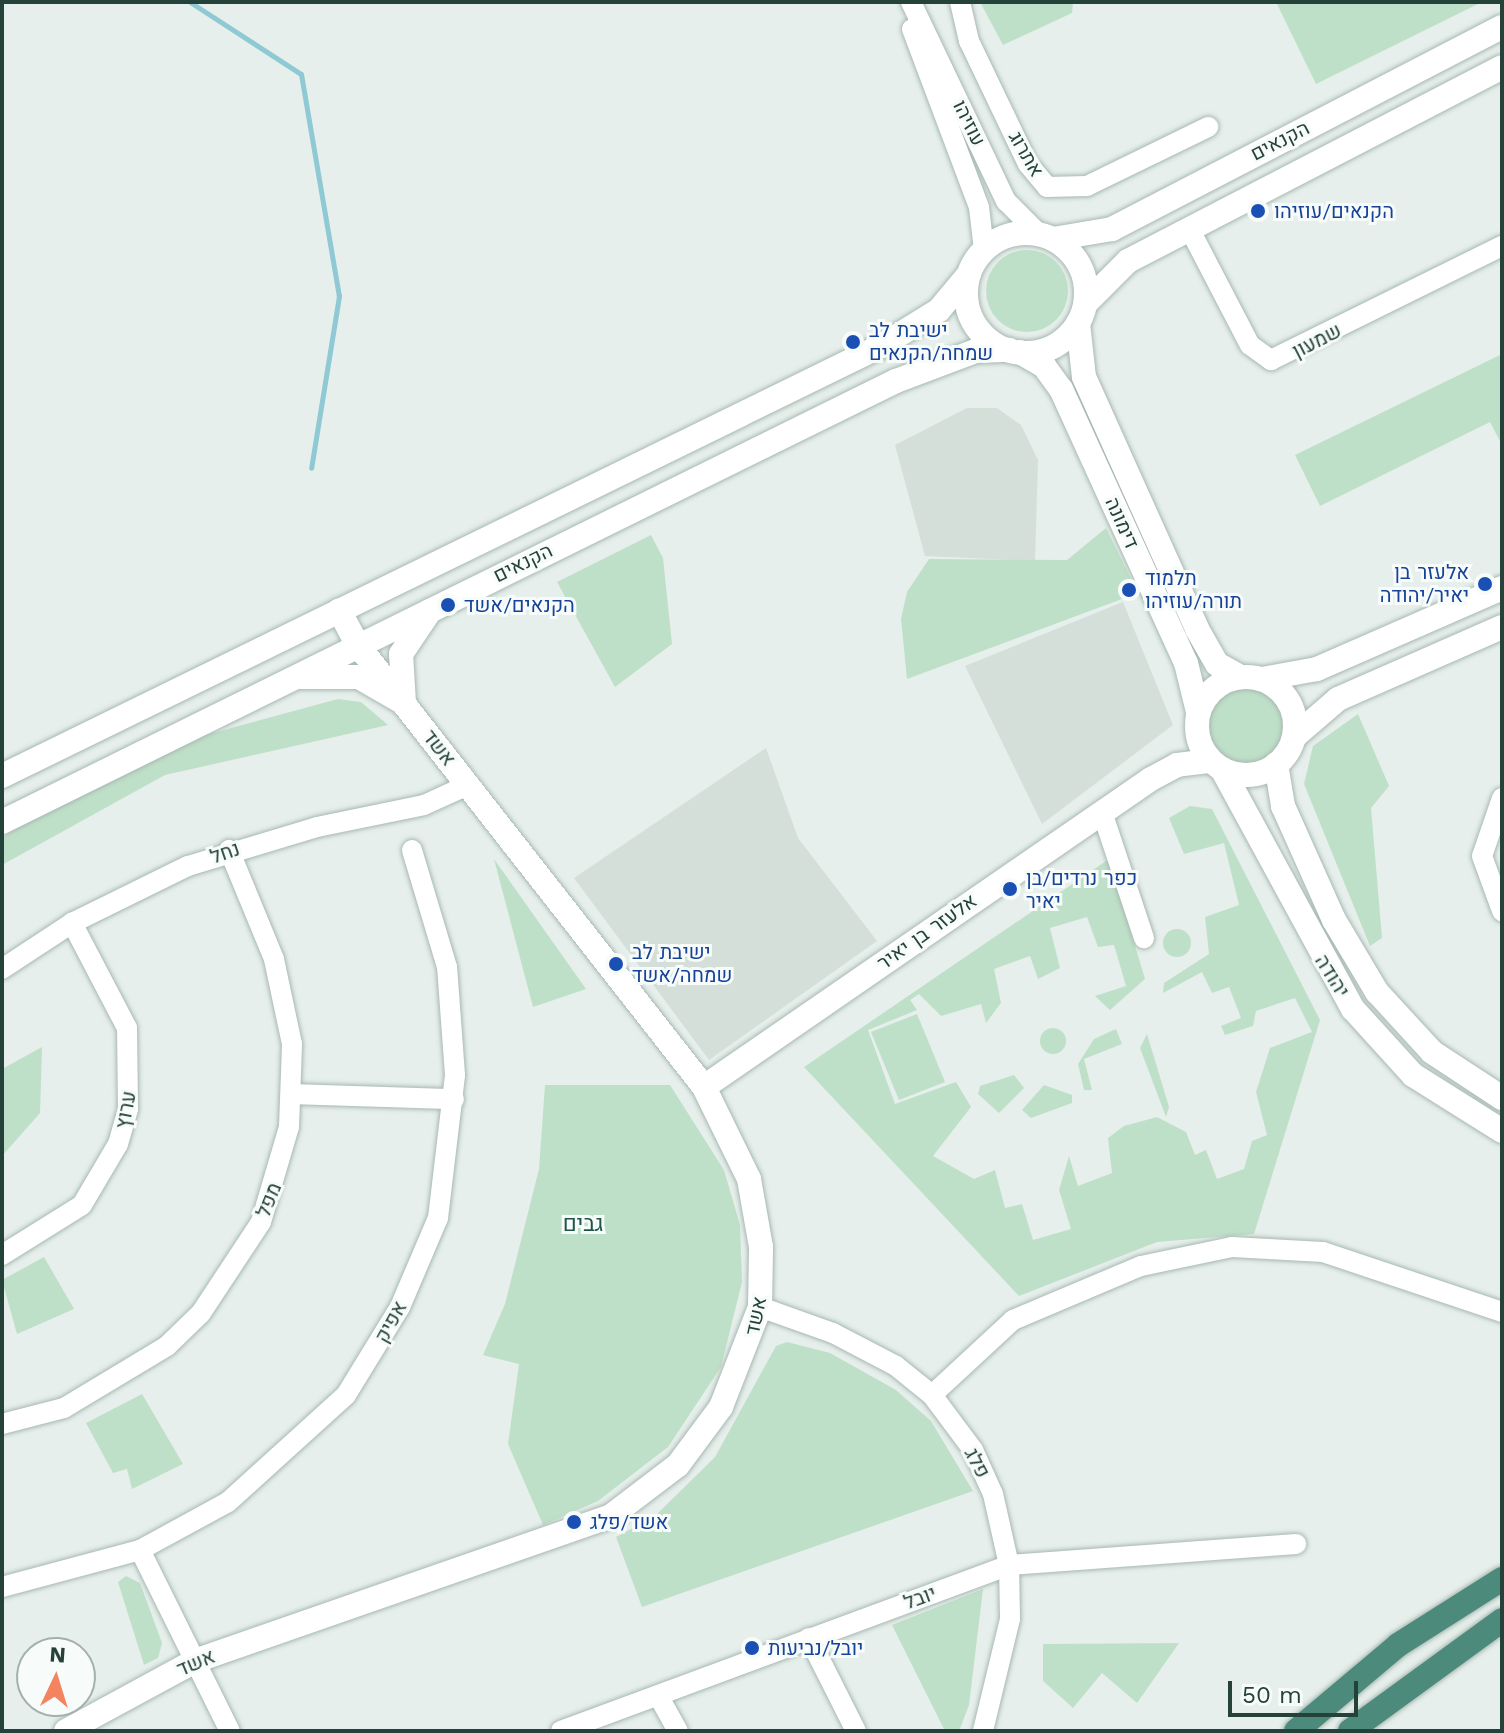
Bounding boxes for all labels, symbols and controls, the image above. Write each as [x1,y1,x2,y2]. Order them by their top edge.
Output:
street label: עוזיהו [948,96,990,150]
street label: הקנאים [1246,116,1314,166]
street label: אתרוג [1003,127,1049,181]
place label: הקנאים/עוזיהו [1274,199,1394,223]
marker: הקנאים/עוזיהו [1249,202,1267,220]
place label: ישיבת לב שמחה/הקנאים [869,318,993,365]
street label: שמעון [1288,319,1346,363]
marker: ישיבת לב שמחה/הקנאים [844,333,862,351]
street label: דימונה [1100,493,1144,553]
street label: הקנאים [489,538,557,588]
place label: אלעזר בן יאיר/יהודה [1380,560,1469,607]
place label: תלמוד תורה/עוזיהו [1145,566,1242,613]
marker: אלעזר בן יאיר/יהודה [1476,575,1494,593]
marker: תלמוד תורה/עוזיהו [1120,581,1138,599]
place label: הקנאים/אשד [464,593,575,617]
marker: הקנאים/אשד [439,596,457,614]
street label: אשד [417,725,461,771]
street label: נחל [207,837,243,869]
place label: כפר נרדים/בן יאיר [1026,866,1137,913]
marker: כפר נרדים/בן יאיר [1001,880,1019,898]
street label: אלעזר בן יאיר [873,889,981,975]
place label: ישיבת לב שמחה/אשד [632,940,732,987]
street label: יהודה [1310,950,1354,1002]
marker: ישיבת לב שמחה/אשד [607,955,625,973]
street label: ערוץ [111,1089,141,1131]
street label: מפל [251,1179,287,1221]
district label: גבים [563,1211,603,1237]
street label: אשד [740,1294,772,1338]
street label: אפיק [370,1297,412,1347]
street label: פלג [959,1444,995,1482]
place label: אשד/פלג [590,1510,668,1534]
marker: אשד/פלג [565,1513,583,1531]
street label: יובל [901,1581,939,1615]
place label: יובל/נביעות [768,1636,863,1660]
north arrow [16,1637,96,1717]
marker: יובל/נביעות [743,1639,761,1657]
text: N [49,1642,67,1668]
street label: אשד [173,1644,219,1682]
scale bar [1232,1665,1362,1715]
text: 50 m [1242,1681,1302,1709]

